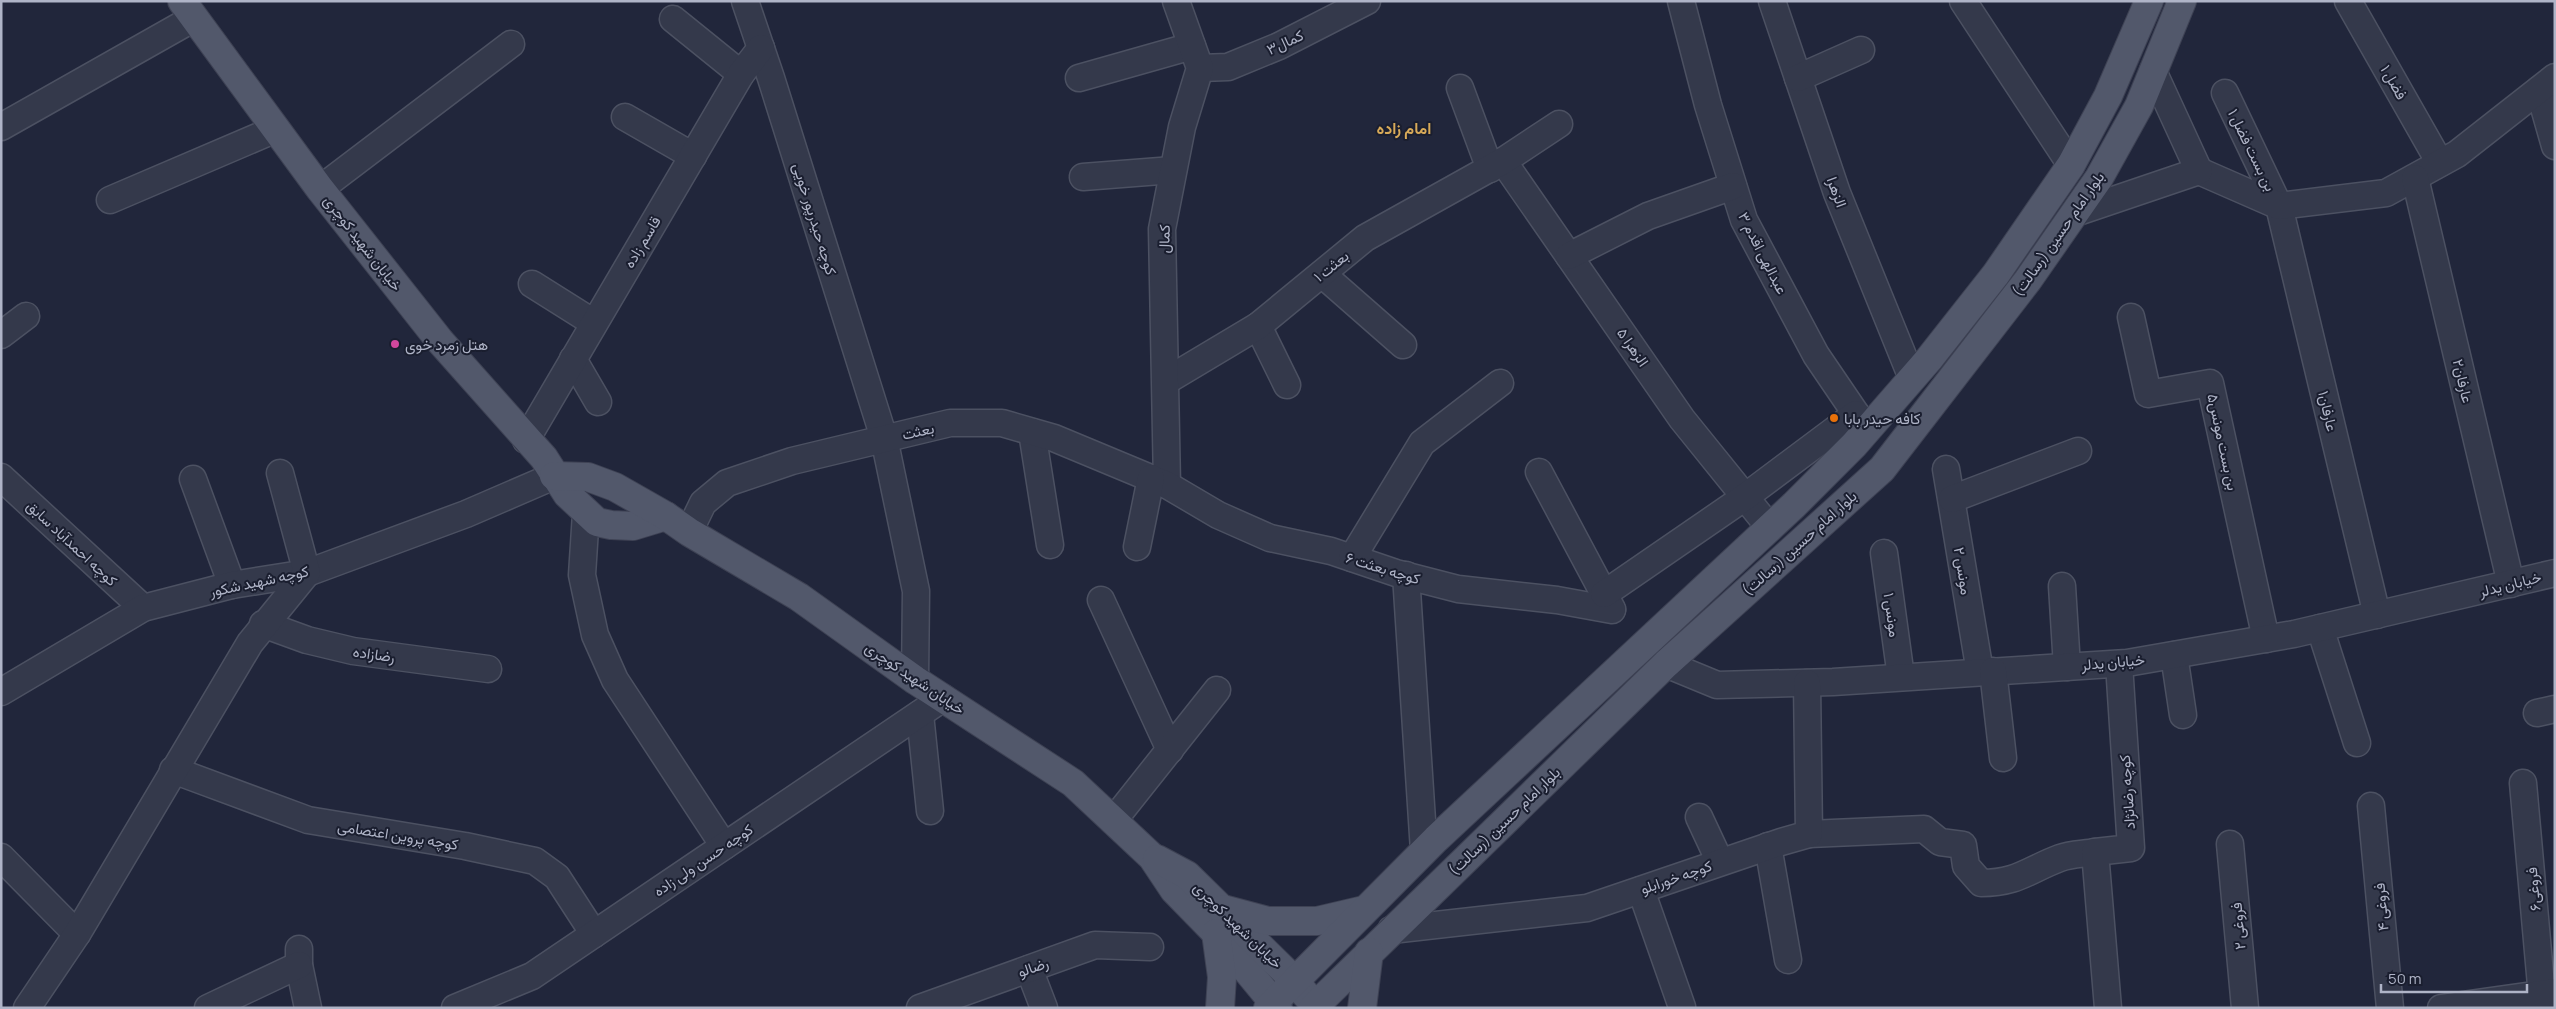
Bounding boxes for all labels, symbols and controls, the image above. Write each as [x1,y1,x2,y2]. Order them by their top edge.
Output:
street label: کمال۳ [1263,24,1307,60]
street label: فضل ۱ [2376,61,2412,103]
street label: بن بست فضل ۱ [2223,105,2281,195]
district label: امام زاده [1377,117,1431,139]
street label: کوچه حیدرپور خویی [788,160,842,278]
street label: بلوار امام حسین (رسالت) [2007,167,2109,301]
street label: الزهرا [1822,174,1852,210]
street label: خیابان شهید کوچری [319,191,407,295]
street label: عبدالهی اقدم ۳ [1733,208,1793,298]
street label: قاسم زاده [618,212,666,272]
street label: کمال [1153,224,1175,254]
street label: بعثت ۱ [1309,245,1353,287]
street label: الزهرا ۵ [1612,323,1654,371]
place label: هتل زمرد خوی [405,334,488,355]
marker: هتل زمرد خوی [389,338,401,350]
street label: عارفان۲ [2448,357,2478,405]
street label: عارفان۱ [2313,389,2343,434]
street label: بن بست مونس۵ [2202,392,2244,492]
place label: کافه حیدر بابا [1844,408,1921,429]
marker: کافه حیدر بابا [1828,412,1840,424]
street label: بعثت [900,417,936,445]
street label: بلوار امام حسین (رسالت) [1737,486,1861,600]
street label: کوچه احمدآباد سابق [22,495,122,591]
street label: مونس ۲ [1949,545,1977,597]
street label: کوچه بعثت ۶ [1343,547,1423,589]
street label: کوچه شهید شکور [206,560,311,602]
street label: خیابان یدلر [2476,566,2543,602]
street label: مونس ۱ [1878,591,1906,639]
street label: خیابان شهید کوچری [861,637,969,719]
street label: رضازاده [352,641,396,667]
street label: خیابان یدلر [2079,649,2146,675]
street label: کوچه رضانژاد [2114,754,2140,830]
street label: بلوار امام حسین (رسالت) [1443,762,1565,880]
street label: کوچه پروین اعتصامی [336,815,460,855]
street label: کوچه حسن ولی زاده [649,819,757,901]
street label: کوچه خورابلو [1637,855,1715,899]
street label: فروغی۶ [2521,866,2545,912]
street label: خیابان شهید کوچری [1189,877,1287,973]
street label: فروغی ۴ [2368,882,2394,932]
street label: فروغی ۲ [2225,901,2251,951]
street label: رضالو [1015,952,1051,982]
scale bar [2381,962,2527,994]
text: 50 m [2388,968,2422,989]

